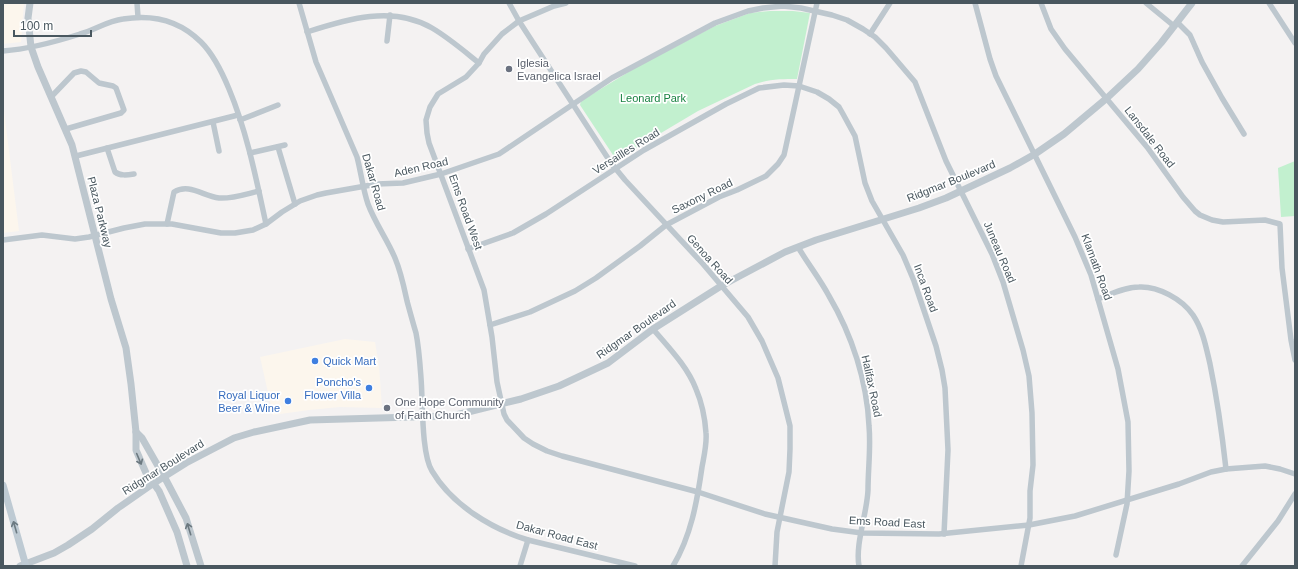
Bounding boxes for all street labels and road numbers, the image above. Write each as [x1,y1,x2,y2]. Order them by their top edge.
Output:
street label: Lansdale Road [1122,104,1178,170]
street label: Versailles Road [590,126,662,176]
street label: Dakar Road [360,152,388,212]
street label: Aden Road [393,155,449,179]
street label: Ridgmar Boulevard [905,158,997,204]
street label: Ems Road West [447,173,485,251]
street label: Plaza Parkway [85,175,115,249]
street label: Saxony Road [670,176,734,216]
street label: Juneau Road [982,220,1018,284]
street label: Genoa Road [685,232,735,286]
street label: Klamath Road [1079,232,1115,302]
street label: Inca Road [912,262,940,314]
street label: Ridgmar Boulevard [594,297,678,361]
street label: Halifax Road [860,354,884,418]
street label: Ridgmar Boulevard [120,437,206,497]
street label: Ems Road East [849,514,925,530]
street label: Dakar Road East [515,518,599,552]

